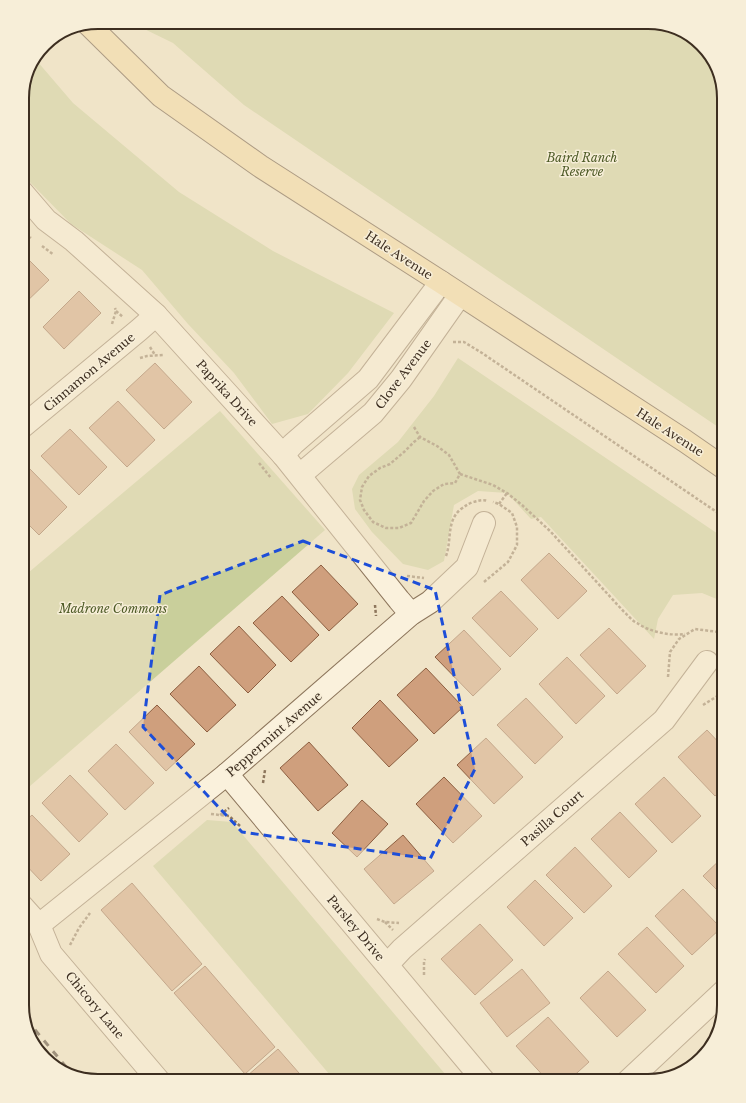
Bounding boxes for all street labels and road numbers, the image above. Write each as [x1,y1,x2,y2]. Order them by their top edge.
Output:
street label: Hale Avenue [363,228,436,282]
street label: Cinnamon Avenue [40,329,138,415]
street label: Clove Avenue [372,336,434,412]
street label: Paprika Drive [193,357,261,429]
street label: Hale Avenue [634,405,707,459]
street label: Peppermint Avenue [223,688,325,780]
street label: Pasilla Court [518,787,587,849]
street label: Parsley Drive [324,892,388,964]
street label: Chicory Lane [62,968,128,1042]

